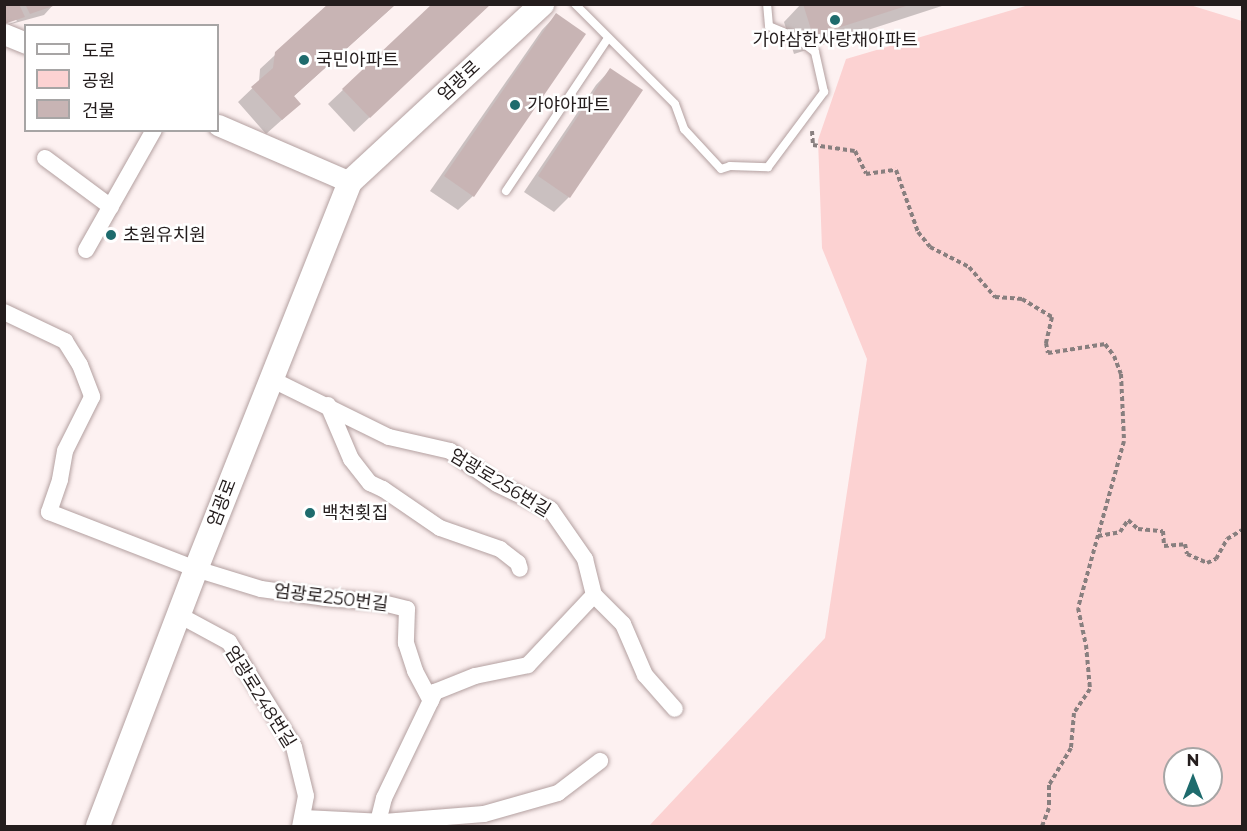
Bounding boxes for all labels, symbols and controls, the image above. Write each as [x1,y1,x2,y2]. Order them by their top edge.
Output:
marker: 가야삼한사랑채아파트 [828,13,842,27]
legend [24,24,219,132]
place label: 가야삼한사랑채아파트 [752,29,918,51]
text: 도로 [82,40,115,62]
place label: 국민아파트 [316,49,399,71]
marker: 국민아파트 [297,53,311,67]
street label: 엄광로 [433,56,485,106]
text: 공원 [82,70,115,92]
place label: 가야아파트 [527,94,610,116]
marker: 가야아파트 [508,98,522,112]
text: 건물 [82,100,115,122]
place label: 초원유치원 [123,224,206,246]
marker: 초원유치원 [104,228,118,242]
street label: 엄광로256번길 [446,444,554,522]
street label: 엄광로 [203,476,241,530]
place label: 백천횟집 [322,502,388,524]
marker: 백천횟집 [303,506,317,520]
street label: 엄광로250번길 [273,580,389,616]
street label: 엄광로248번길 [220,642,300,752]
north arrow [1163,747,1223,807]
text: N [1187,751,1199,770]

